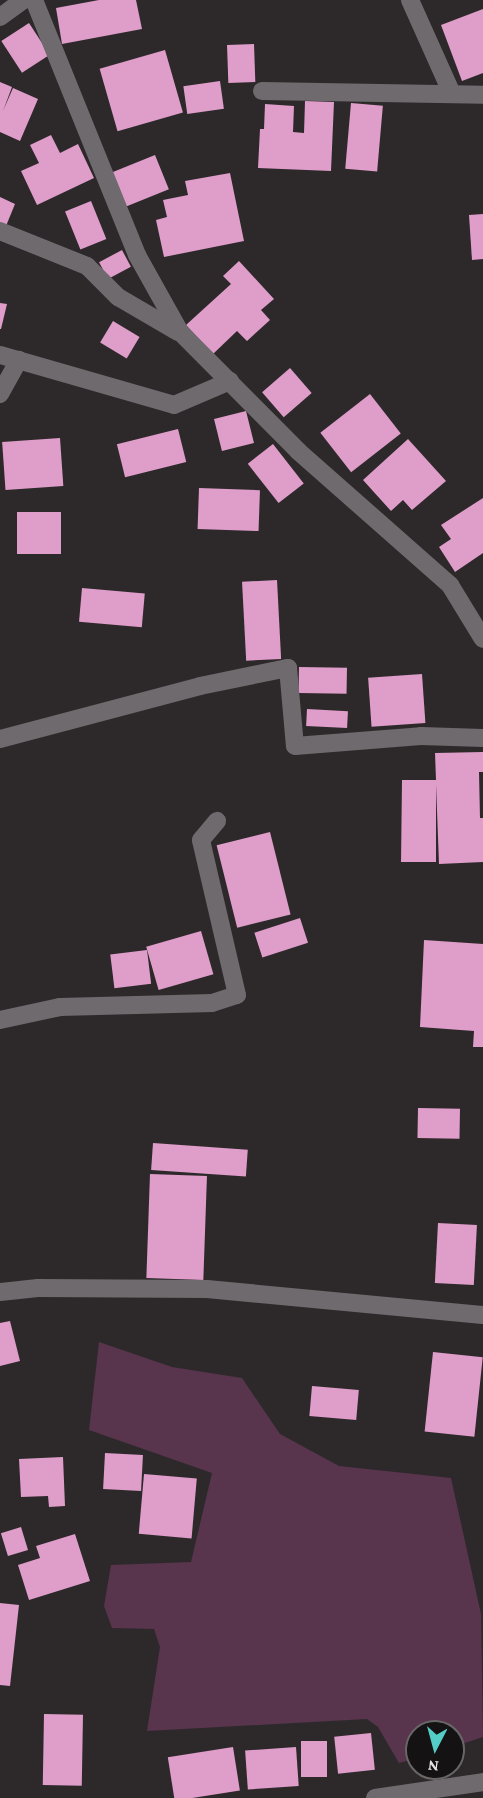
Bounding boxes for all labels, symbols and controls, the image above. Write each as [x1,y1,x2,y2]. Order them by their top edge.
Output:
north arrow [405,1720,465,1780]
text: N [427,1757,440,1775]

